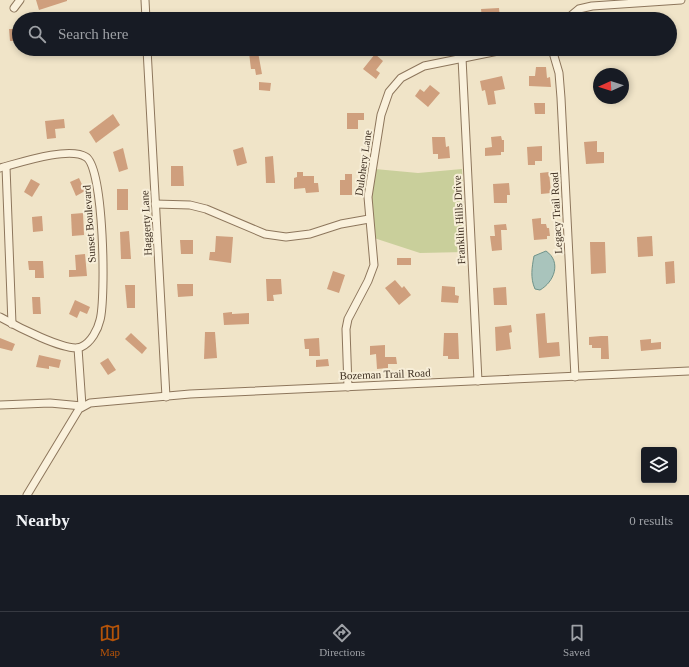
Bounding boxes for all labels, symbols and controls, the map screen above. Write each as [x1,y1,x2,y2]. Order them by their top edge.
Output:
search box [12,12,677,56]
icon: search [26,23,48,45]
text: Search here [58,26,128,42]
north arrow [593,68,629,104]
street label: Dulohery Lane [352,129,374,197]
street label: Legacy Trail Road [548,171,564,254]
street label: Franklin Hills Drive [451,175,467,265]
street label: Sunset Boulevard [80,184,98,263]
street label: Haggerty Lane [138,190,154,256]
street label: Bozeman Trail Road [339,366,431,382]
map controls [641,447,677,483]
button: layers [641,447,677,483]
text: Nearby [16,511,70,530]
text: 0 results [629,513,673,528]
tab: Map [99,622,121,658]
tab: Directions [319,622,365,658]
tab: Saved [563,622,590,658]

